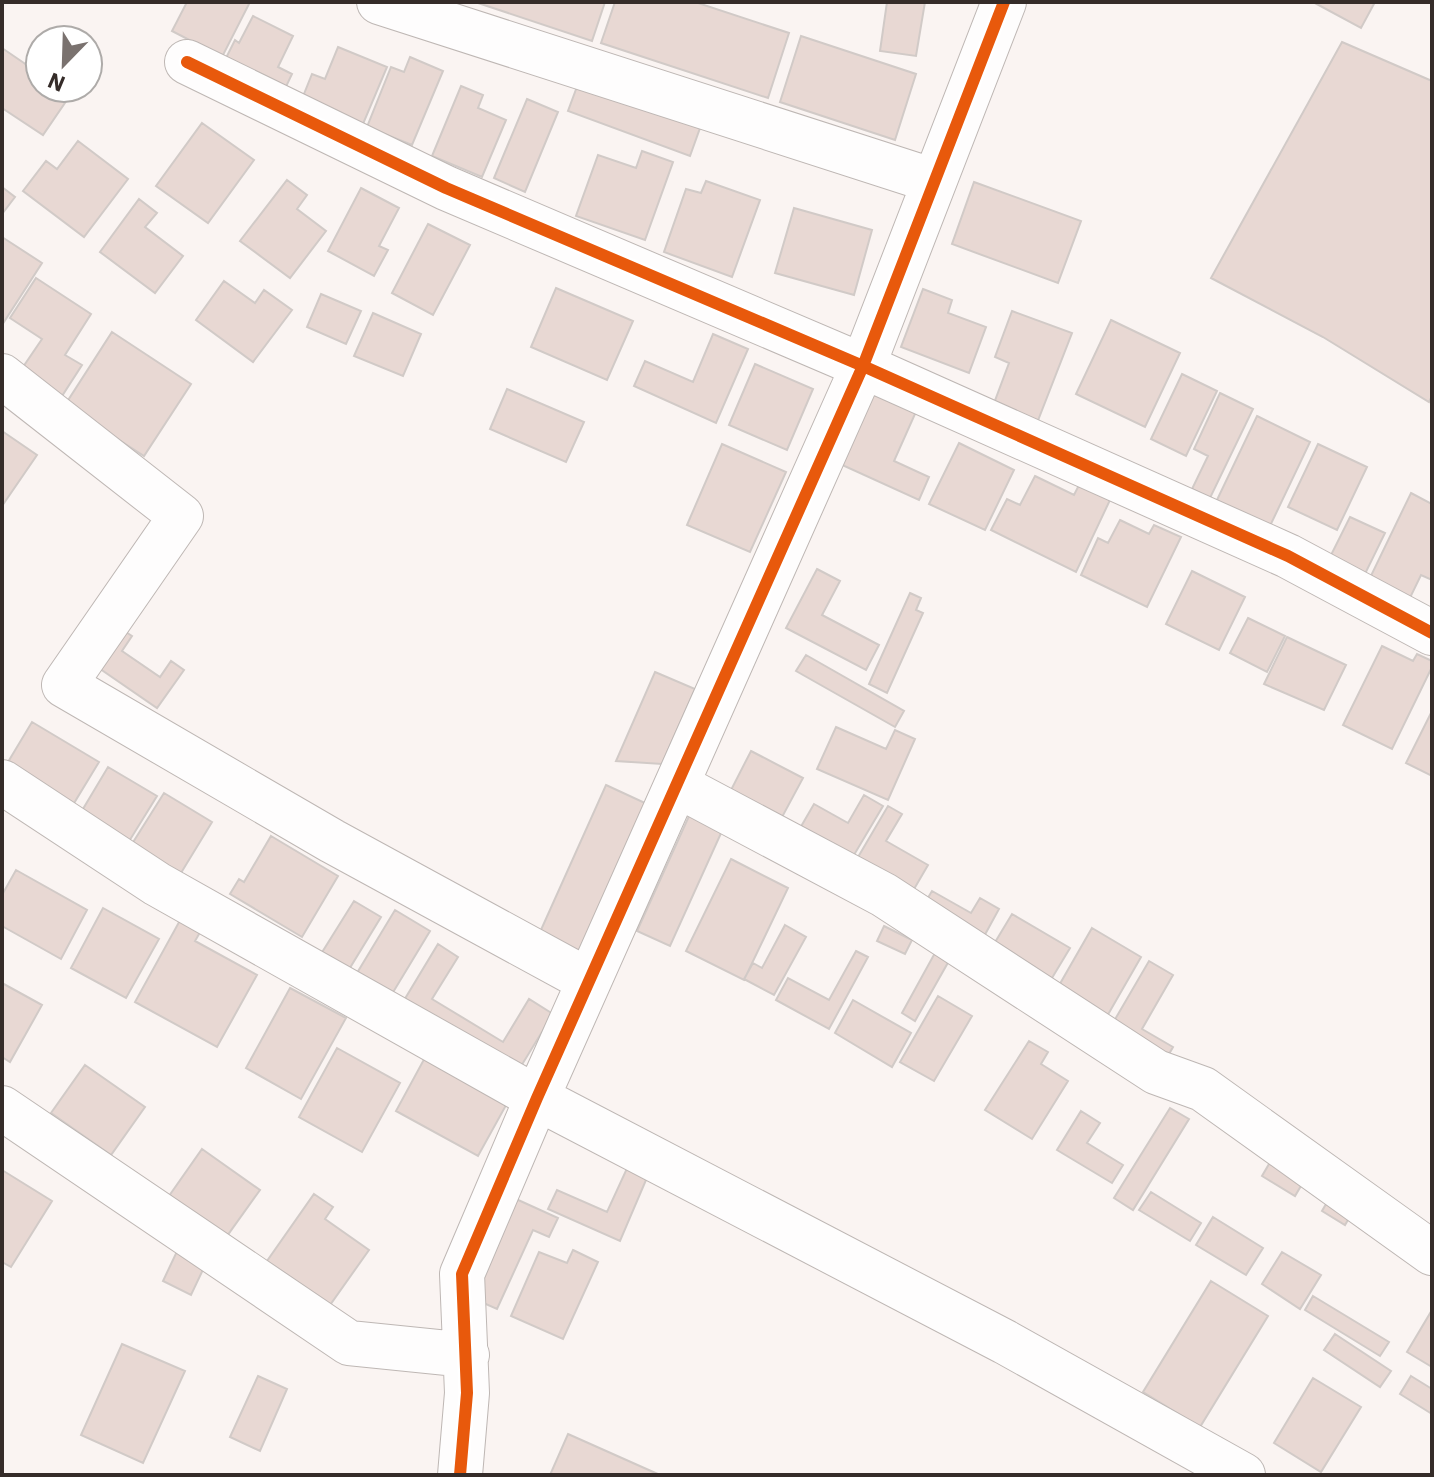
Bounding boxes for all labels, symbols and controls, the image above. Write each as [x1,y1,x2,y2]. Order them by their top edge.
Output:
north arrow [24,24,104,104]
text: N [43,66,69,99]

